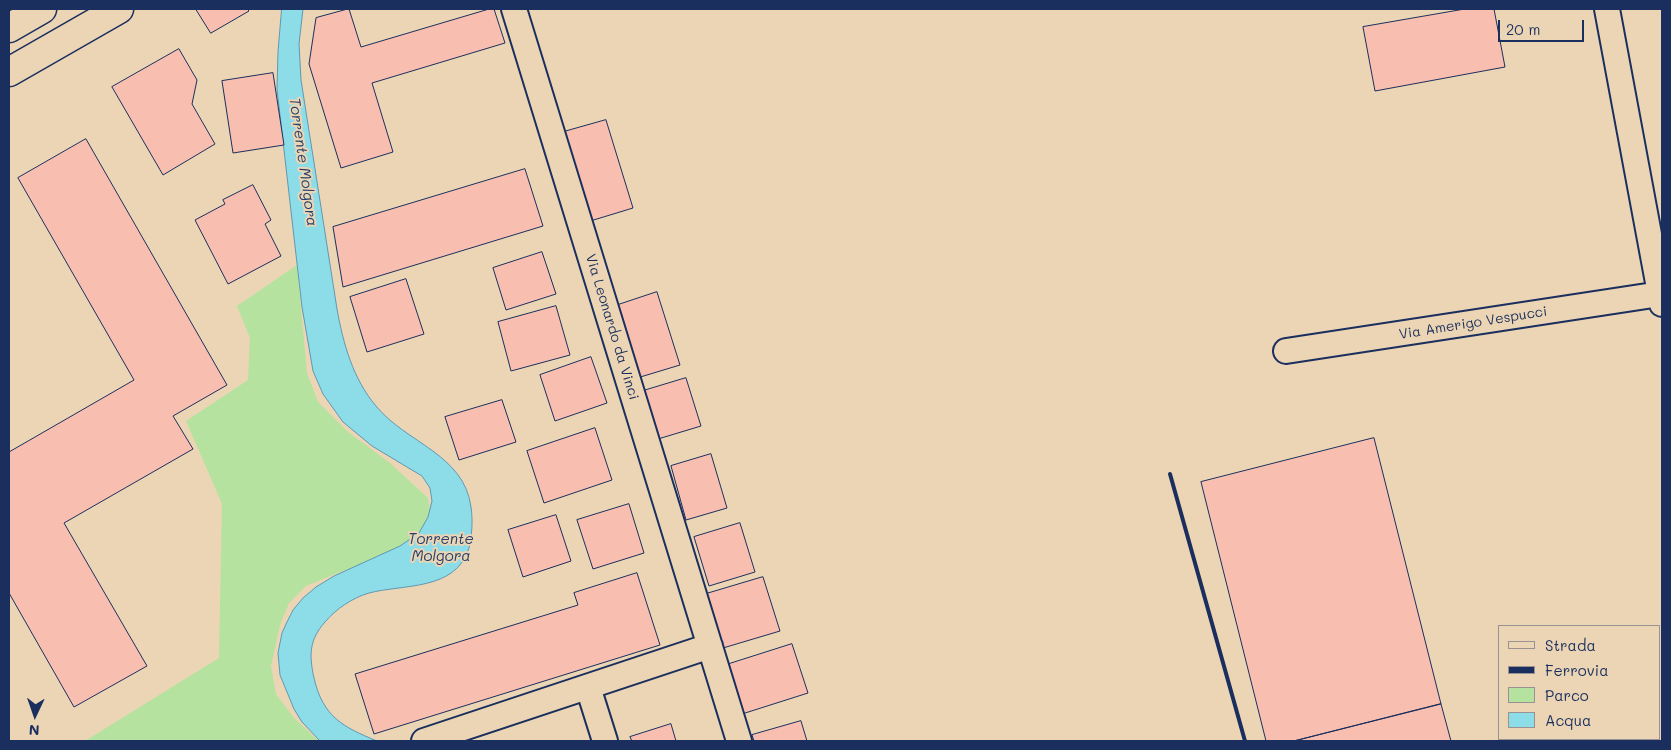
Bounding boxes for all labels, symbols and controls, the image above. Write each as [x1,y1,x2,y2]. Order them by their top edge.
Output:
scale bar [1501,10,1587,42]
text: 20 m [1506,19,1540,39]
water label: Torrente Molgora [285,97,321,227]
street label: Via Leonardo da Vinci [582,252,642,402]
street label: Via Amerigo Vespucci [1398,303,1548,343]
water label: Torrente Molgora [408,530,474,565]
legend [1498,625,1661,740]
text: Strada [1545,635,1596,655]
text: Ferrovia [1545,660,1609,680]
text: Parco [1545,685,1589,705]
north arrow [10,690,60,740]
text: Acqua [1545,710,1591,730]
text: N [28,721,40,740]

